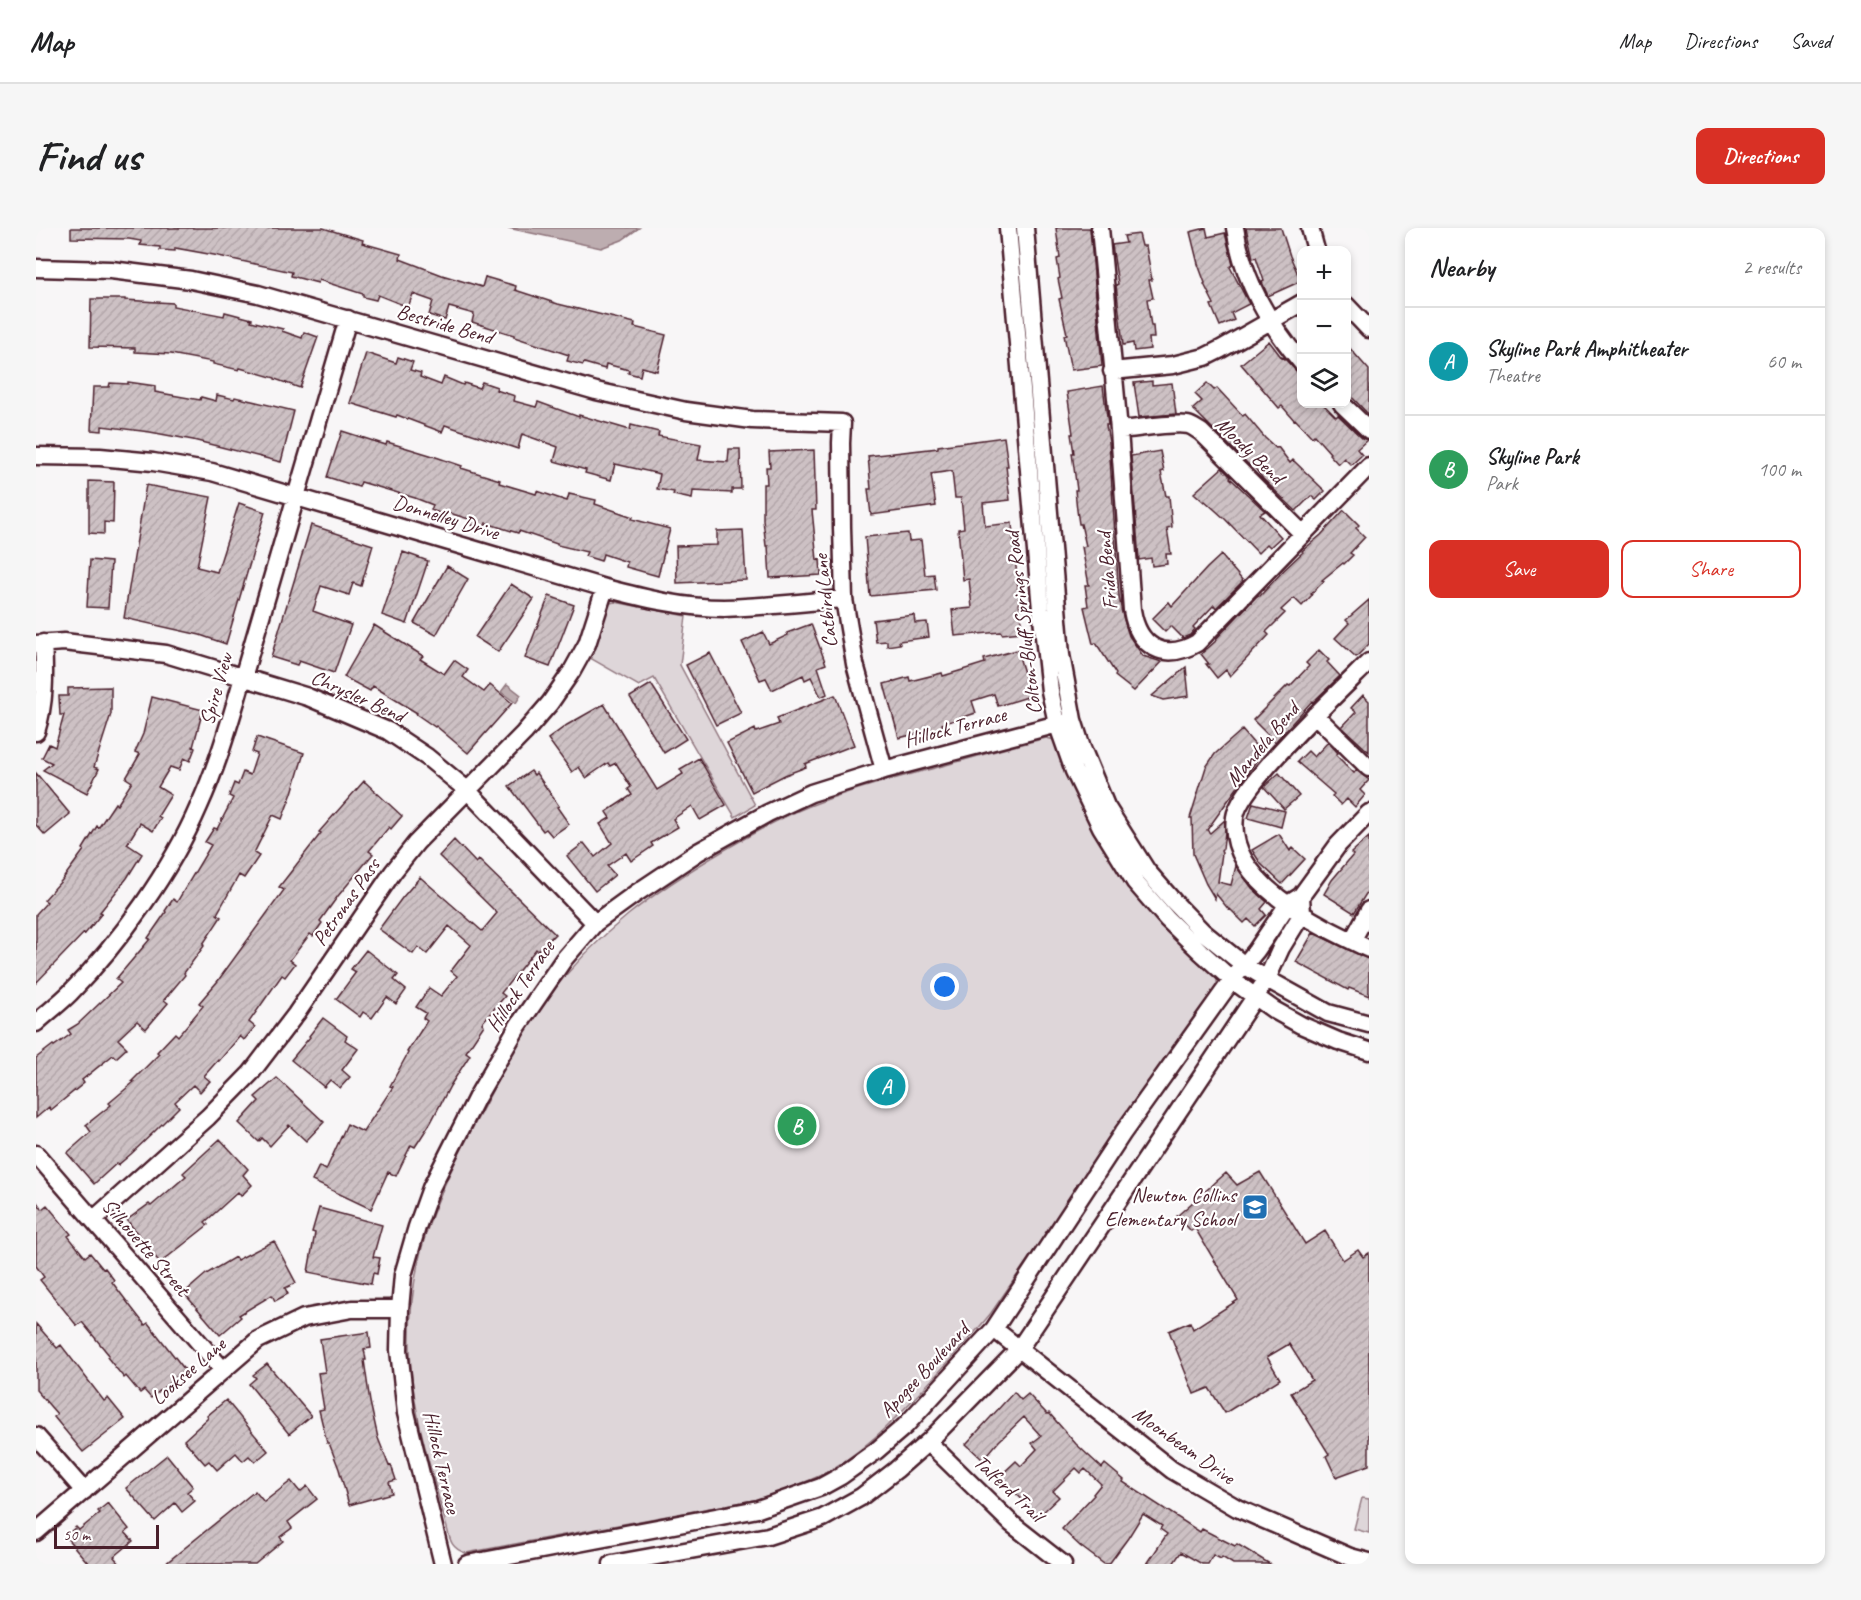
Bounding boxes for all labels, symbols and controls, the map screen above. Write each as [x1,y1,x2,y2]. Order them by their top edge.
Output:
text: Map [30,24,73,59]
text: Map [1619,28,1651,54]
text: Directions [1684,28,1757,54]
text: Saved [1790,28,1831,54]
button: Directions [1696,128,1825,184]
text: Find us [36,130,141,183]
map controls [1297,246,1351,408]
button: + [1297,246,1351,300]
text: Nearby [1429,251,1494,284]
text: 2 results [1742,255,1801,280]
street label: Bestride Bend [394,298,499,351]
button: − [1297,300,1351,354]
text: Skyline Park Amphitheater [1486,335,1687,363]
text: A [1443,349,1454,374]
text: 60 m [1767,349,1801,374]
button: layers [1297,354,1351,408]
text: Theatre [1486,363,1540,388]
street label: Moody Bend [1210,411,1293,492]
text: Skyline Park [1486,443,1579,471]
text: B [1443,457,1454,482]
text: 100 m [1758,457,1801,482]
text: Park [1486,471,1518,496]
street label: Donnelley Drive [390,489,503,546]
street label: Colton-Bluff Springs Road [998,526,1047,716]
street label: Frida Bend [1090,527,1123,611]
button: Save [1429,540,1609,598]
button: Share [1621,540,1801,598]
street label: Catbird Lane [807,551,843,649]
street label: Spire View [193,648,239,728]
street label: Chrysler Bend [307,664,412,730]
street label: Mandela Bend [1219,694,1307,791]
street label: Hillock Terrace [901,701,1010,753]
street label: Petronas Pass [306,852,387,951]
street label: Hillock Terrace [480,934,561,1037]
your location [930,972,959,1001]
pin: A [866,1064,906,1108]
pin: B [778,1104,816,1148]
place label: Newton Collins Elementary School [1105,1182,1239,1232]
school or university icon: Newton Collins Elementary School [1240,1192,1270,1222]
street label: Silhouette Street [97,1193,197,1303]
street label: Apogee Boulevard [873,1314,977,1423]
street label: Looksee Lane [145,1331,232,1411]
street label: Moonbeam Drive [1128,1400,1241,1490]
street label: Hillock Terrace [418,1408,467,1517]
street label: Talferd Trail [969,1449,1052,1529]
scale bar [54,1522,159,1550]
text: 50 m [63,1525,90,1545]

